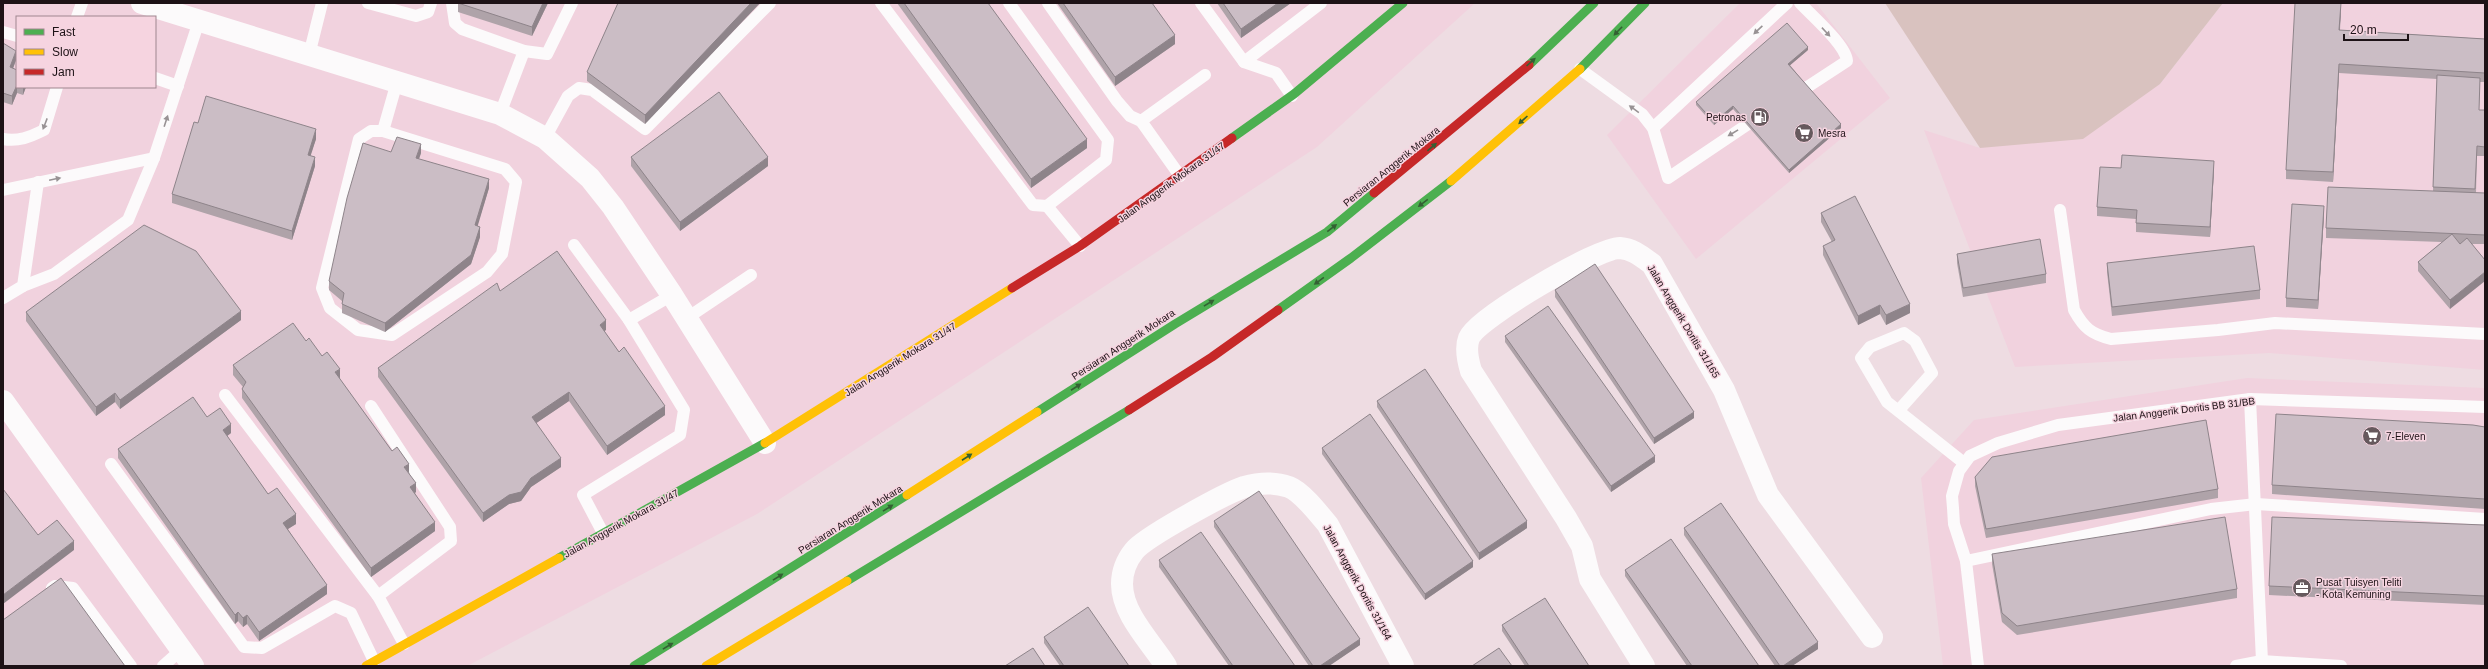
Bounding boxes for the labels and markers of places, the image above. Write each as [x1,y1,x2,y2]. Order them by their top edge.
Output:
fuel station icon: Petronas [1749,106,1771,128]
place label: Petronas [1706,112,1746,123]
supermarket icon: Mesra [1793,122,1815,144]
place label: Mesra [1818,128,1846,139]
supermarket icon: 7-Eleven [2361,425,2383,447]
place label: 7-Eleven [2386,431,2425,442]
office icon: Pusat Tuisyen Teliti - Kota Kemuning [2291,577,2313,599]
place label: Pusat Tuisyen Teliti - Kota Kemuning [2316,577,2401,600]

